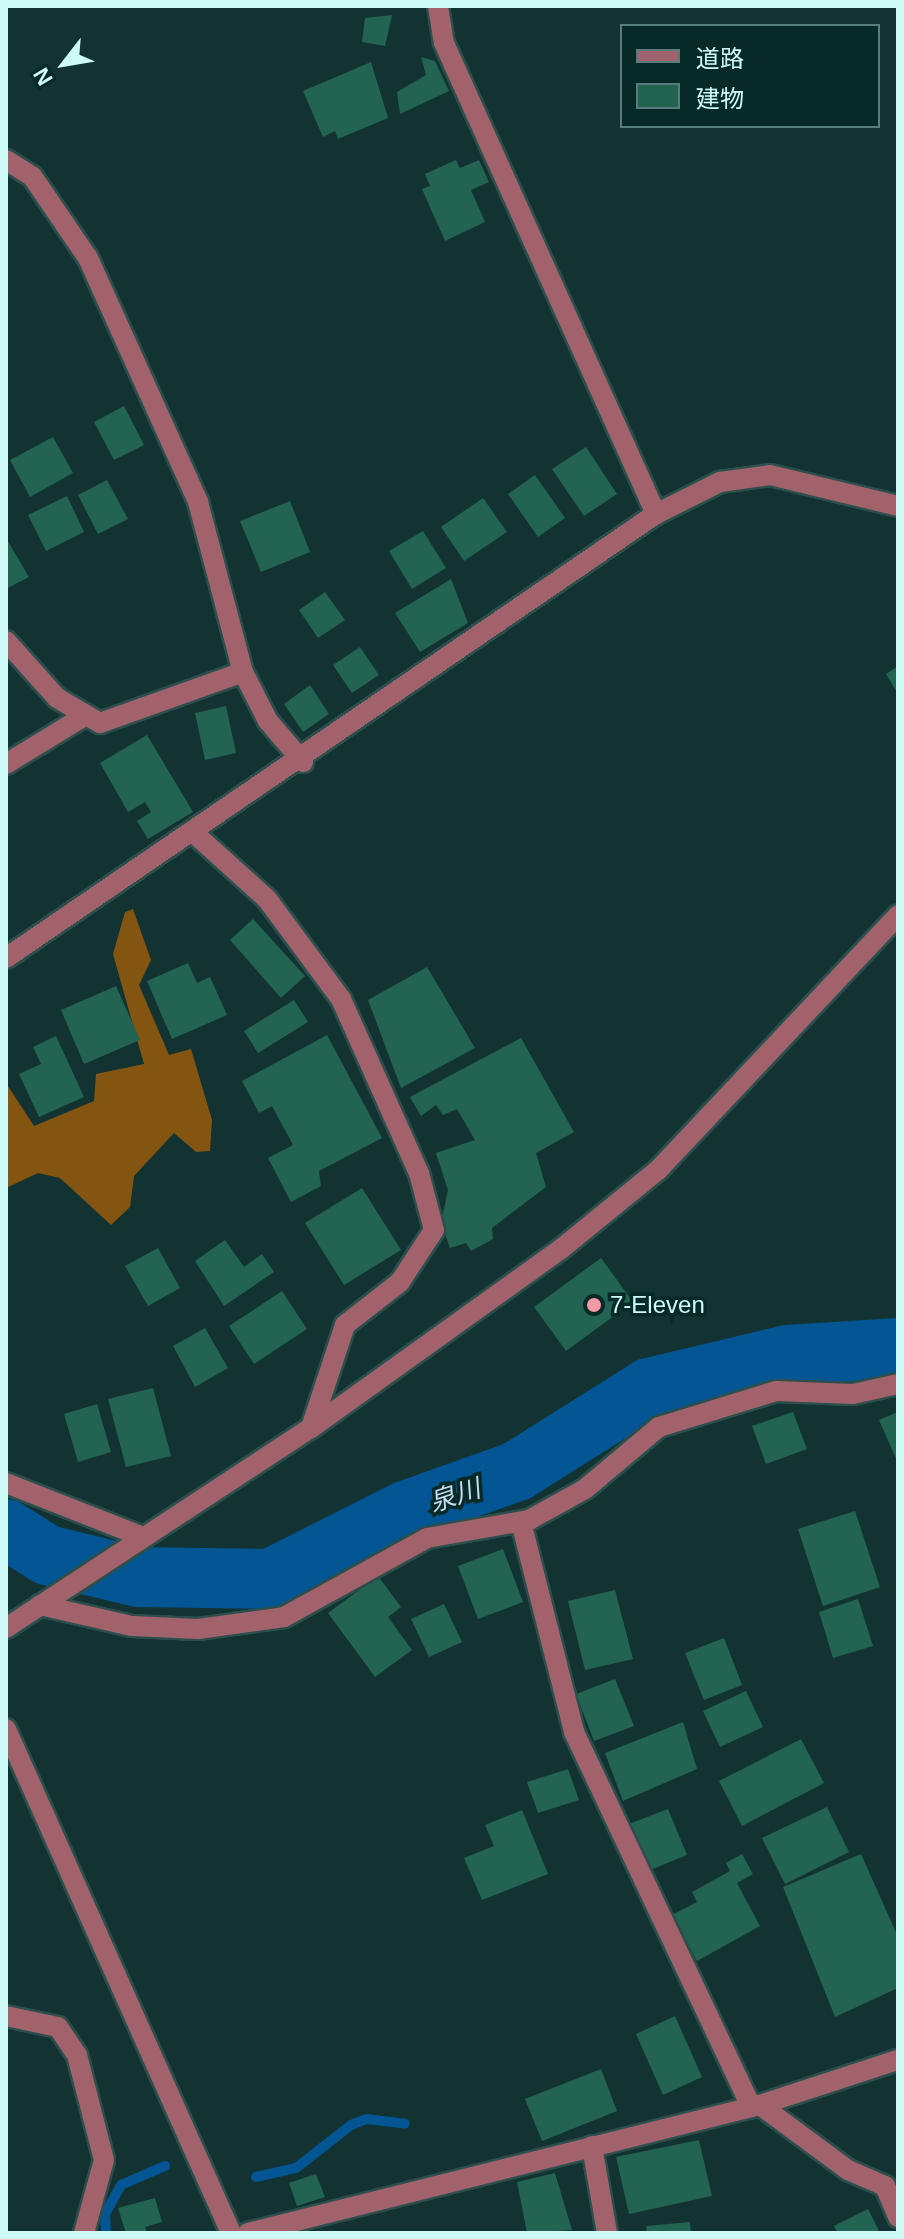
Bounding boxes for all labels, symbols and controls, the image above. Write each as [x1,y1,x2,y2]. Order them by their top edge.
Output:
north arrow [24,24,104,104]
legend [620,24,880,128]
text: 道路 [696,45,744,72]
text: N [28,63,58,90]
text: 建物 [696,85,744,112]
place label: 7-Eleven [610,1291,705,1319]
marker: 7-Eleven [585,1296,603,1314]
water label: 泉川 [425,1473,485,1519]

